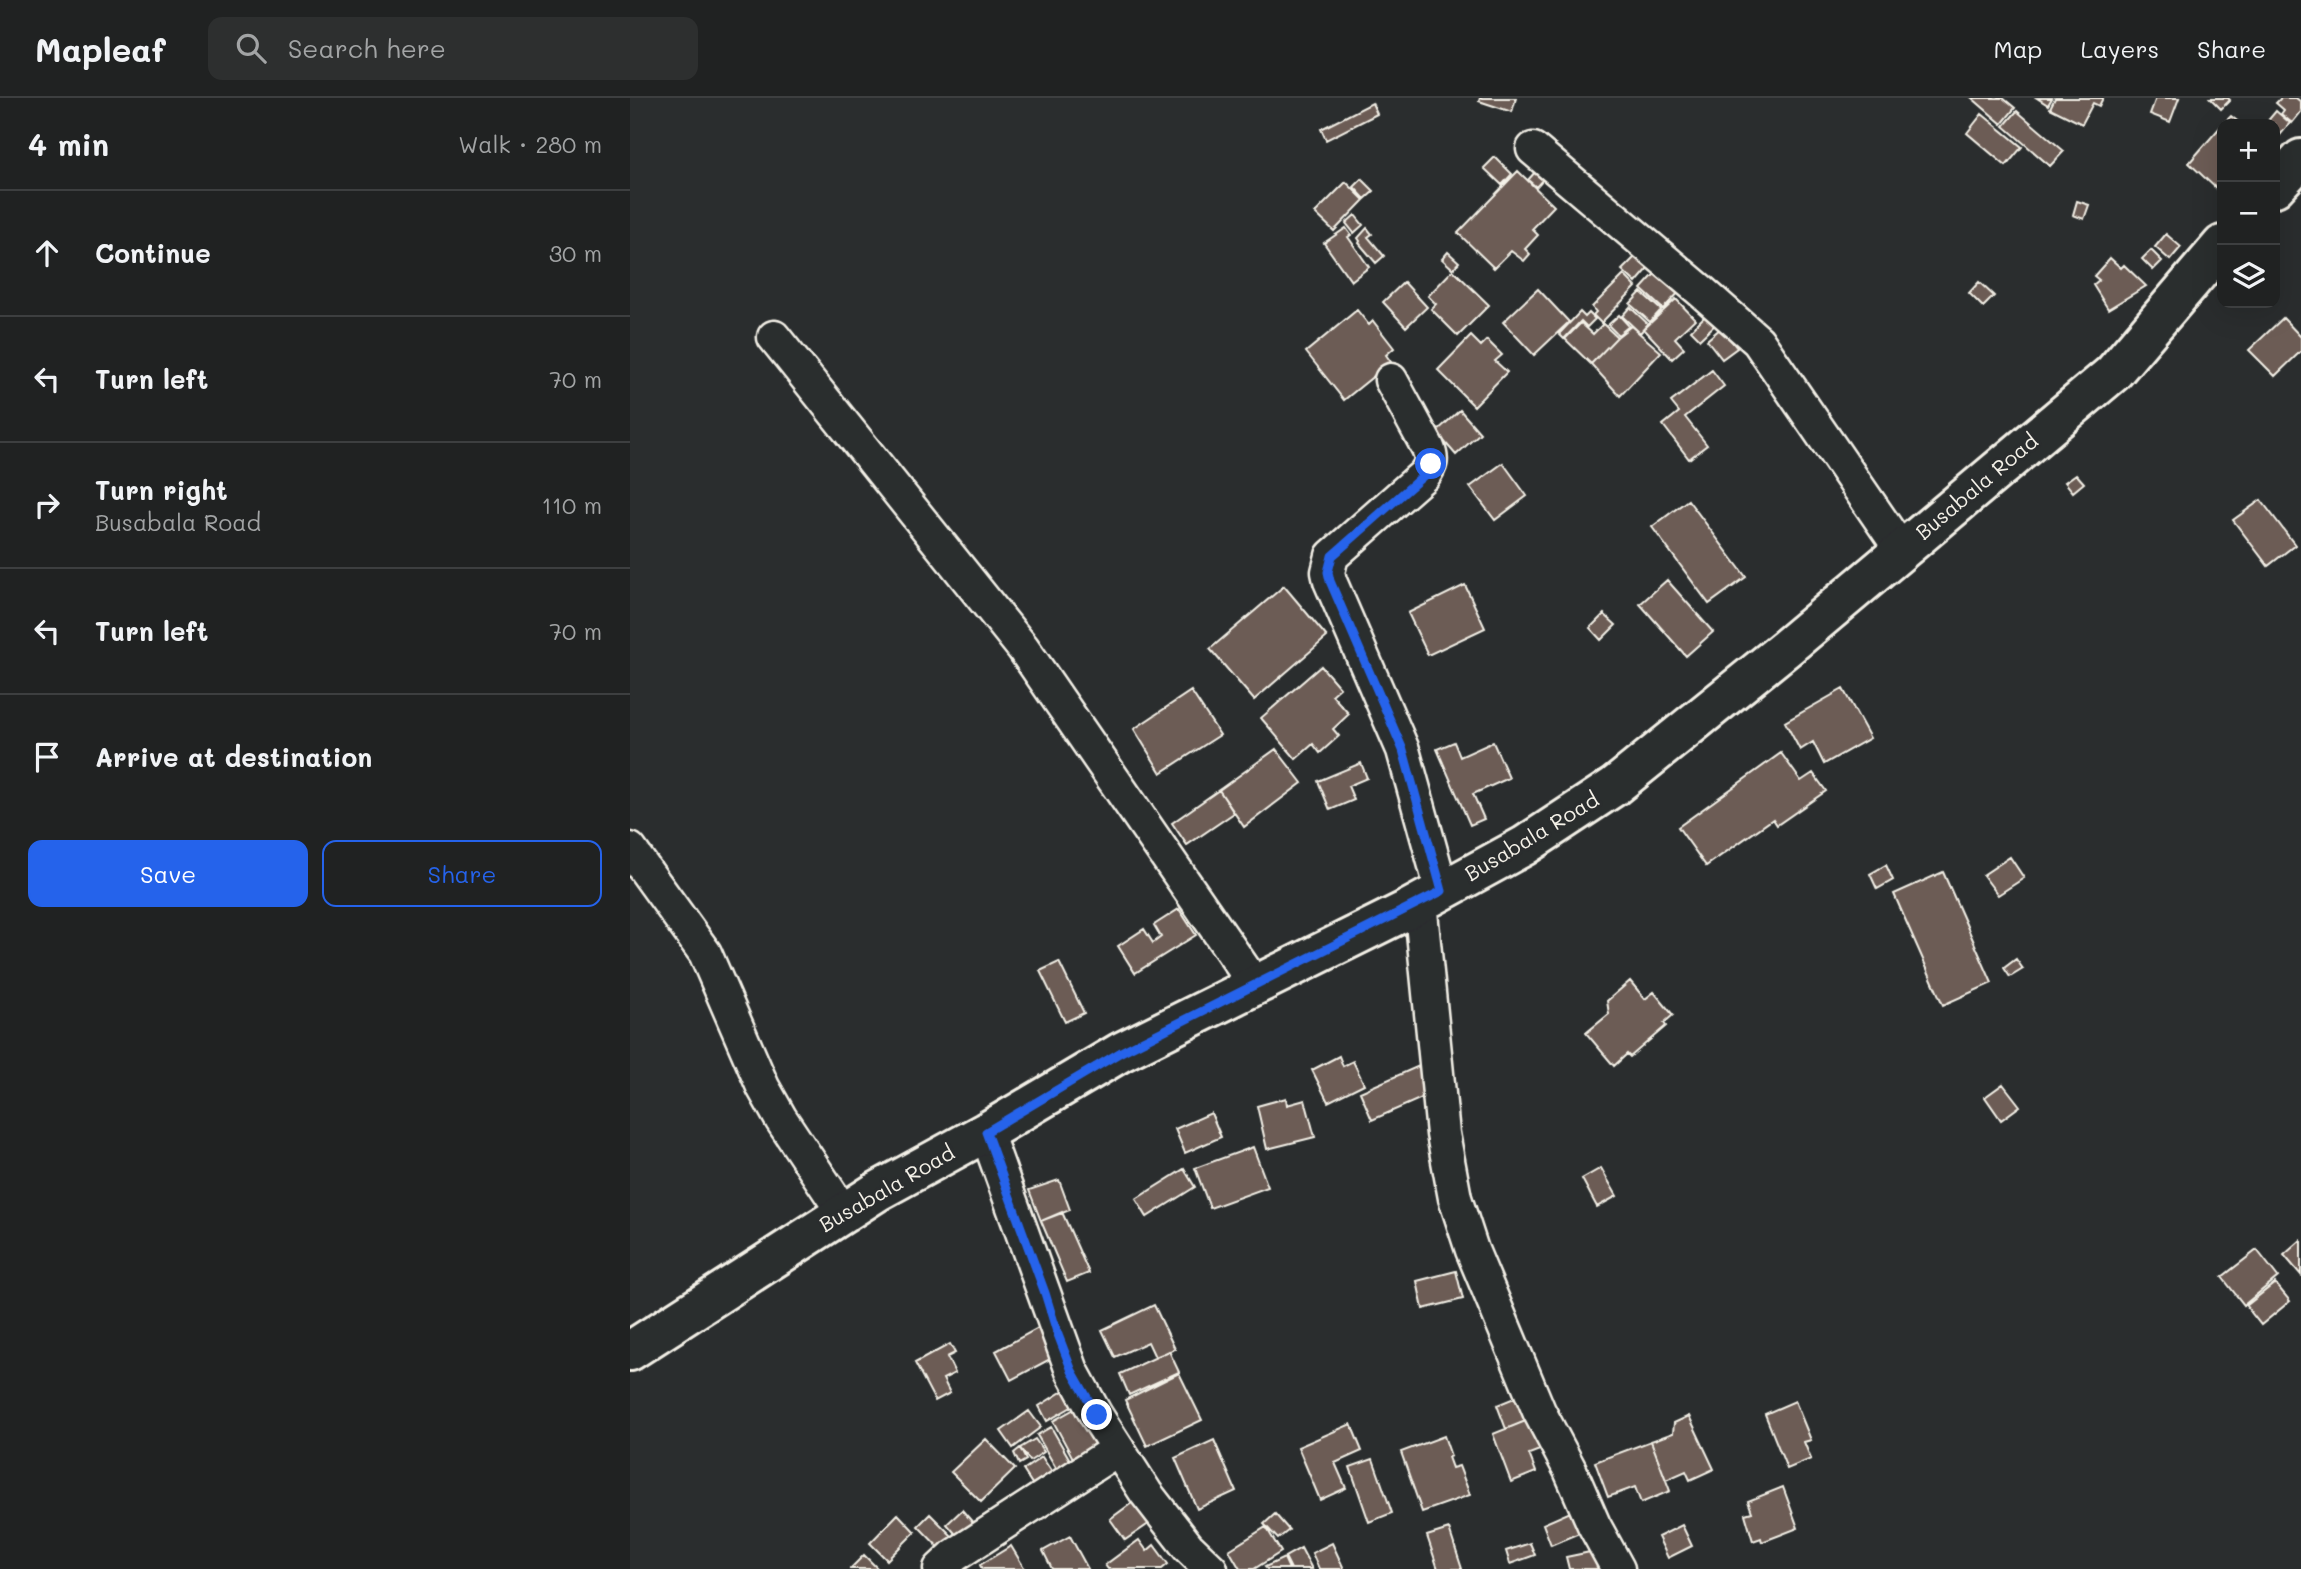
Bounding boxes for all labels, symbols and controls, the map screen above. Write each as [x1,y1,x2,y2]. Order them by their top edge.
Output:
search box [208,17,698,80]
text: Mapleaf [35,27,166,70]
icon: search [232,29,270,67]
text: Search here [288,31,446,65]
text: Map [1994,33,2042,64]
text: Layers [2080,33,2159,64]
text: Share [2197,33,2266,64]
map controls [2217,119,2280,308]
button: + [2217,119,2280,182]
text: 4 min [28,124,109,164]
text: Walk · 280 m [458,129,602,159]
button: − [2217,182,2280,245]
icon: ahead [28,234,66,272]
text: Continue [95,236,211,270]
text: 30 m [549,238,602,268]
button: layers [2217,245,2280,308]
icon: left [28,360,66,398]
text: Turn left [95,362,208,396]
text: 70 m [549,364,602,394]
street label: Busabala Road [1909,427,2043,545]
route start [1415,448,1446,479]
text: Turn right [95,473,228,507]
icon: right [28,486,66,524]
text: 110 m [542,490,602,520]
text: Busabala Road [95,507,261,537]
icon: left [28,612,66,650]
text: Turn left [95,614,208,648]
text: 70 m [549,616,602,646]
icon: arrive [28,738,66,776]
text: Arrive at destination [95,740,372,774]
street label: Busabala Road [1459,785,1603,886]
button: Save [28,840,308,907]
button: Share [322,840,602,907]
street label: Busabala Road [814,1138,959,1237]
route end [1081,1399,1112,1430]

